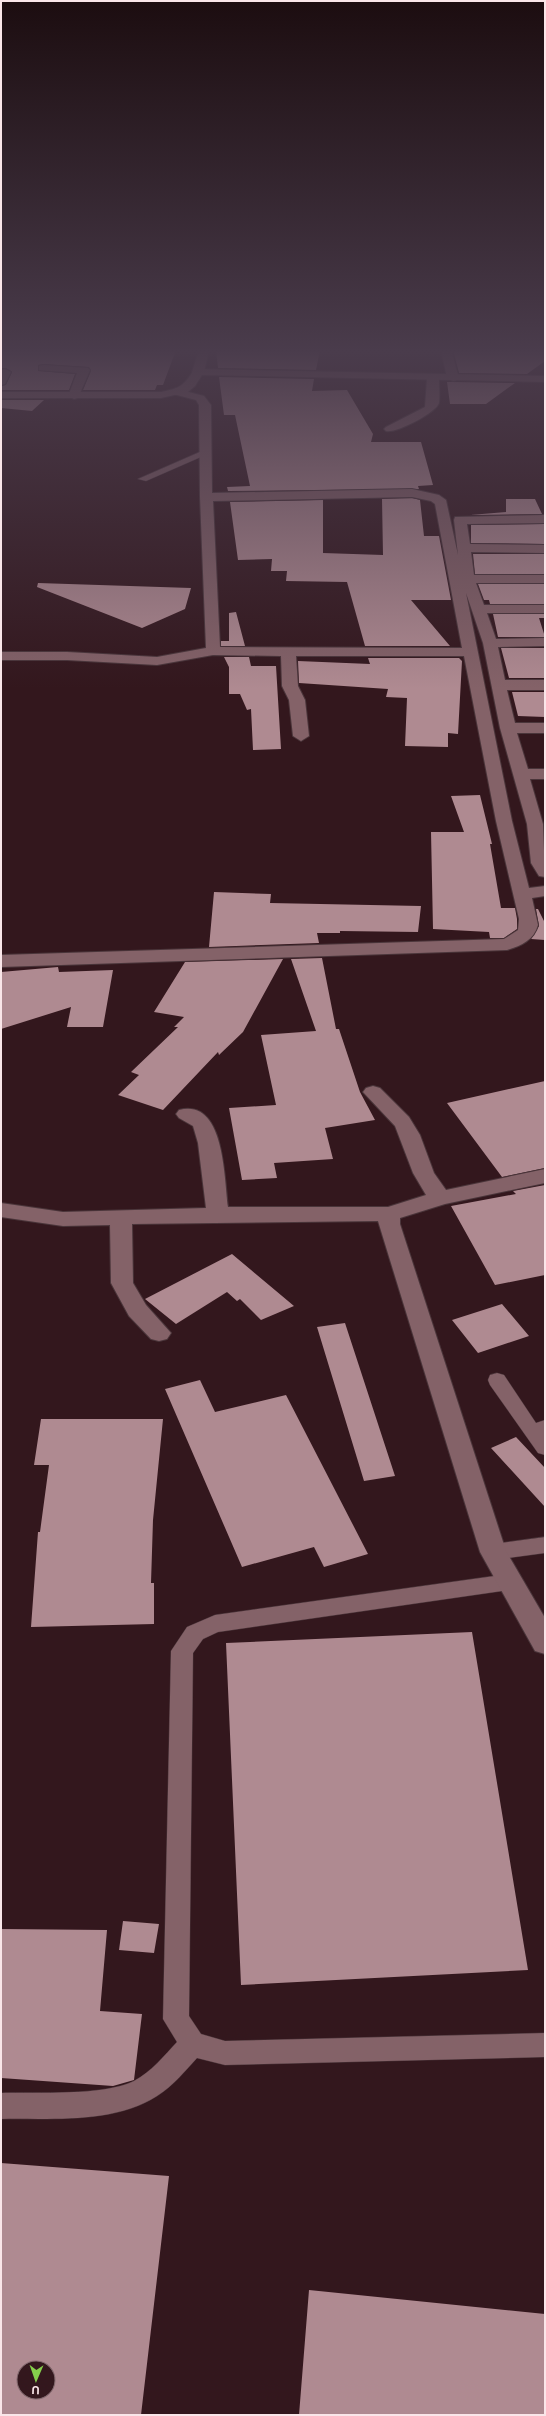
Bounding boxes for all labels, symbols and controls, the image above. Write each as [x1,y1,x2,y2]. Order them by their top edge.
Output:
north arrow [16,2360,56,2400]
text: U [31,2383,40,2397]

